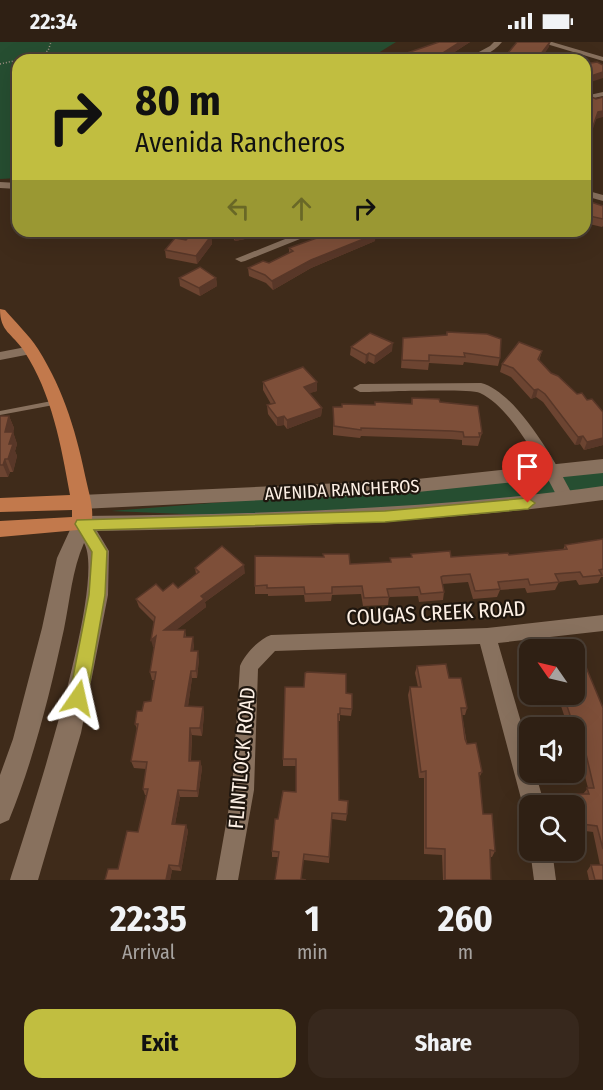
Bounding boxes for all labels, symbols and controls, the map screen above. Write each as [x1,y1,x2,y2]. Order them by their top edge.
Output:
text: 22:34 [30,8,77,35]
text: 80 m [135,76,221,126]
icon: right [36,78,114,156]
text: Avenida Rancheros [135,127,345,159]
icon: left [222,192,255,225]
icon: ahead [285,192,318,225]
icon: right [348,192,381,225]
pin [502,441,553,503]
icon: arrive [511,450,544,483]
street label: AVENIDA RANCHEROS [264,475,420,505]
street label: COUGAS CREEK ROAD [346,595,526,631]
north arrow [519,639,585,705]
map controls [519,639,585,861]
position arrow [46,666,110,730]
street label: FLINTLOCK ROAD [223,686,261,830]
button: sound [519,717,585,783]
button: search [519,795,585,861]
text: 22:35 [110,897,187,941]
text: 1 [305,897,320,941]
text: 260 [438,897,493,941]
text: Arrival [122,940,175,964]
text: min [297,940,328,964]
text: m [458,940,473,964]
button: Exit [24,1009,296,1078]
button: Share [308,1009,579,1078]

